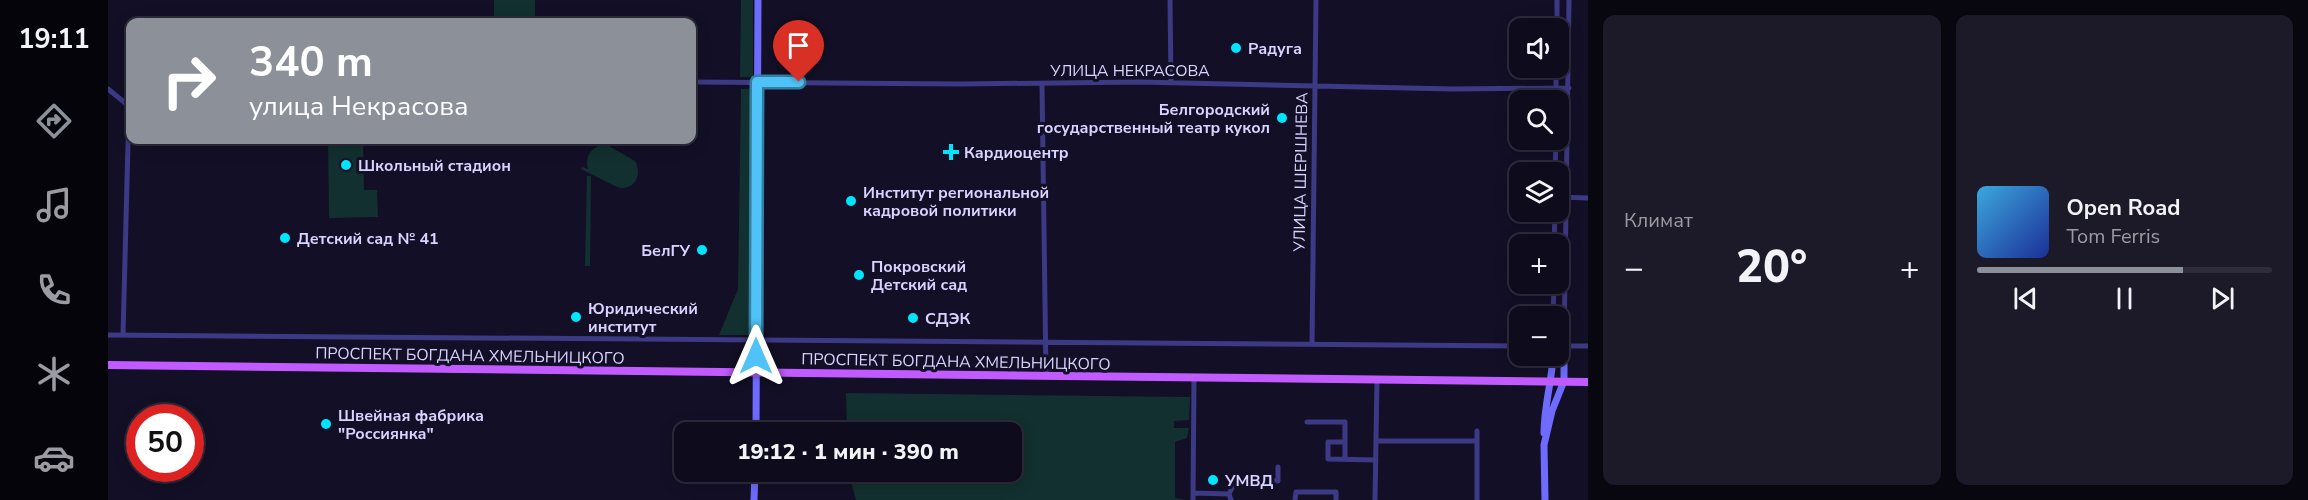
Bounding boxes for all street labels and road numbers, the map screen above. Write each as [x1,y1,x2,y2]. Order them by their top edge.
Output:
street label: УЛИЦА НЕКРАСОВА [1049,60,1210,82]
street label: УЛИЦА ШЕРШНЕВА [1289,92,1313,253]
street label: ПРОСПЕКТ БОГДАНА ХМЕЛЬНИЦКОГО [315,342,625,370]
street label: ПРОСПЕКТ БОГДАНА ХМЕЛЬНИЦКОГО [801,348,1111,376]

